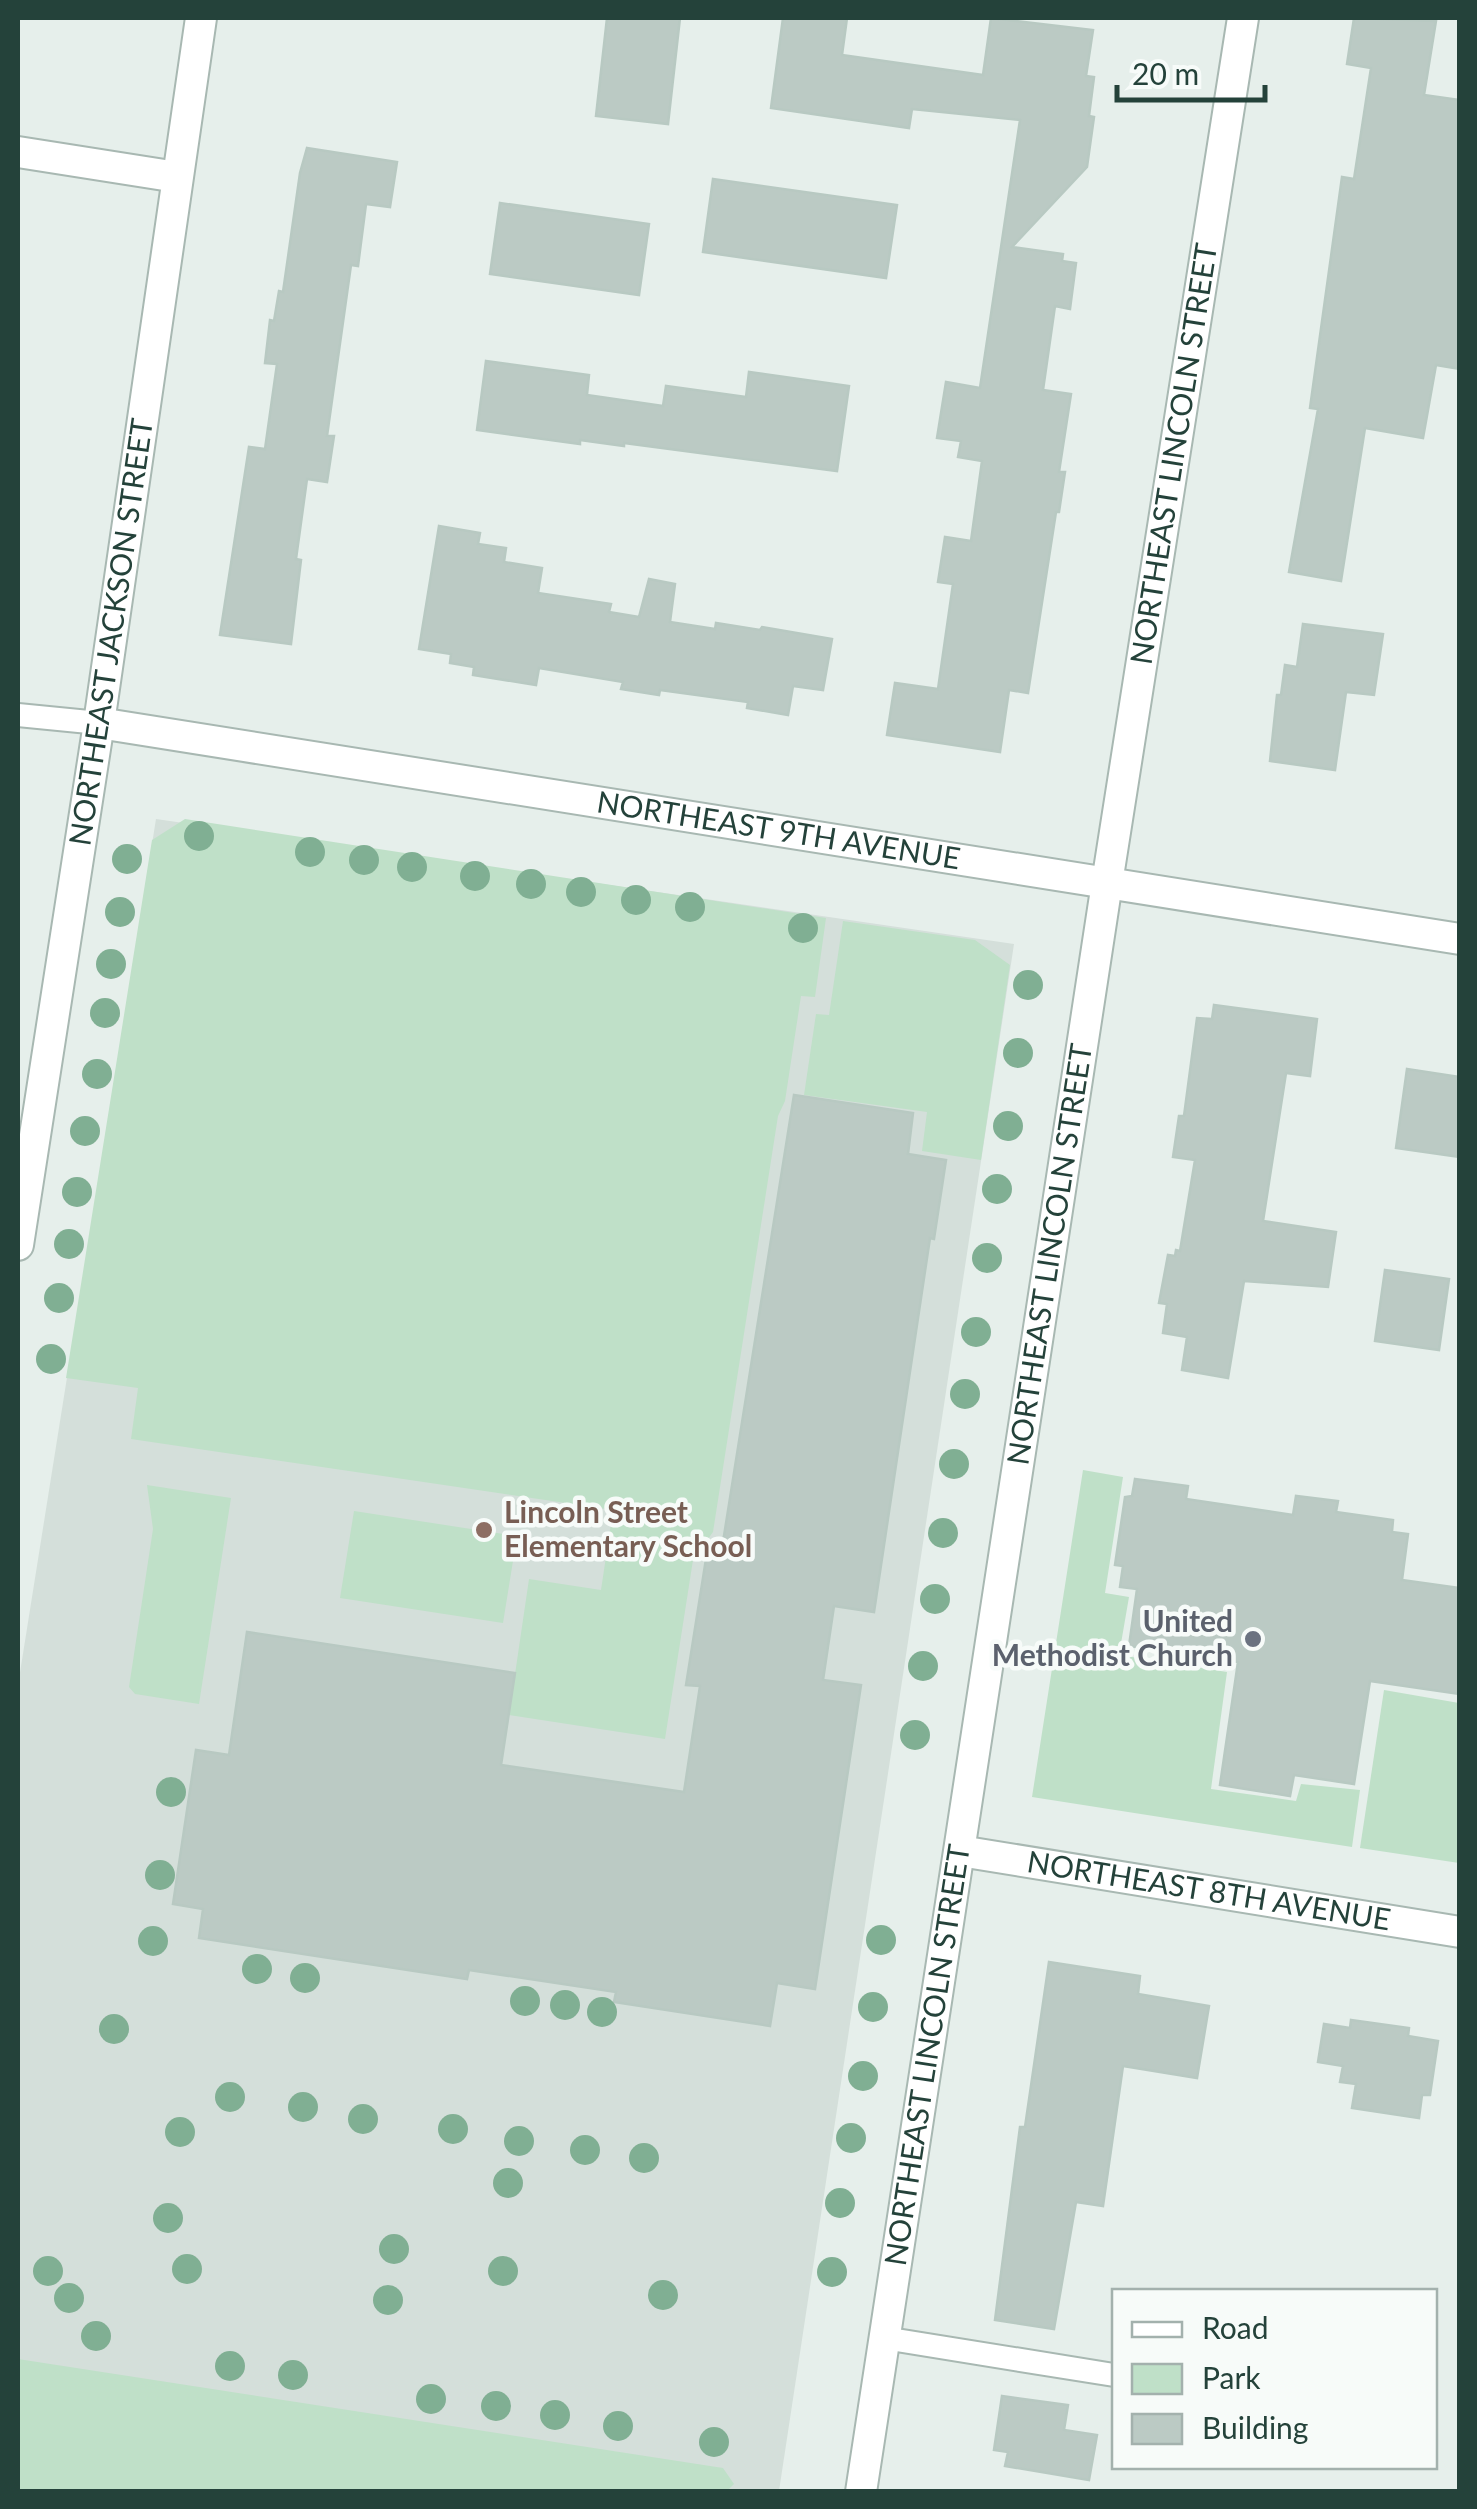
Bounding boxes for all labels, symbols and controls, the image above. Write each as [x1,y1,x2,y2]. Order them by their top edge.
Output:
scale bar [1117,40,1264,102]
text: 20 m [1132,55,1199,91]
street label: NORTHEAST LINCOLN STREET [1122,240,1223,667]
street label: NORTHEAST JACKSON STREET [60,416,159,848]
street label: NORTHEAST 9TH AVENUE [595,782,963,875]
street label: NORTHEAST LINCOLN STREET [998,1041,1098,1467]
place label: Lincoln Street Elementary School [504,1493,752,1563]
marker: Lincoln Street Elementary School [473,1519,495,1541]
place label: United Methodist Church [992,1602,1233,1672]
marker: United Methodist Church [1242,1628,1264,1650]
street label: NORTHEAST LINCOLN STREET [876,1841,976,2268]
street label: NORTHEAST 8TH AVENUE [1025,1842,1393,1936]
legend [1112,2289,1437,2469]
text: Road [1202,2309,1269,2345]
text: Park [1202,2359,1261,2395]
text: Building [1202,2409,1308,2445]

